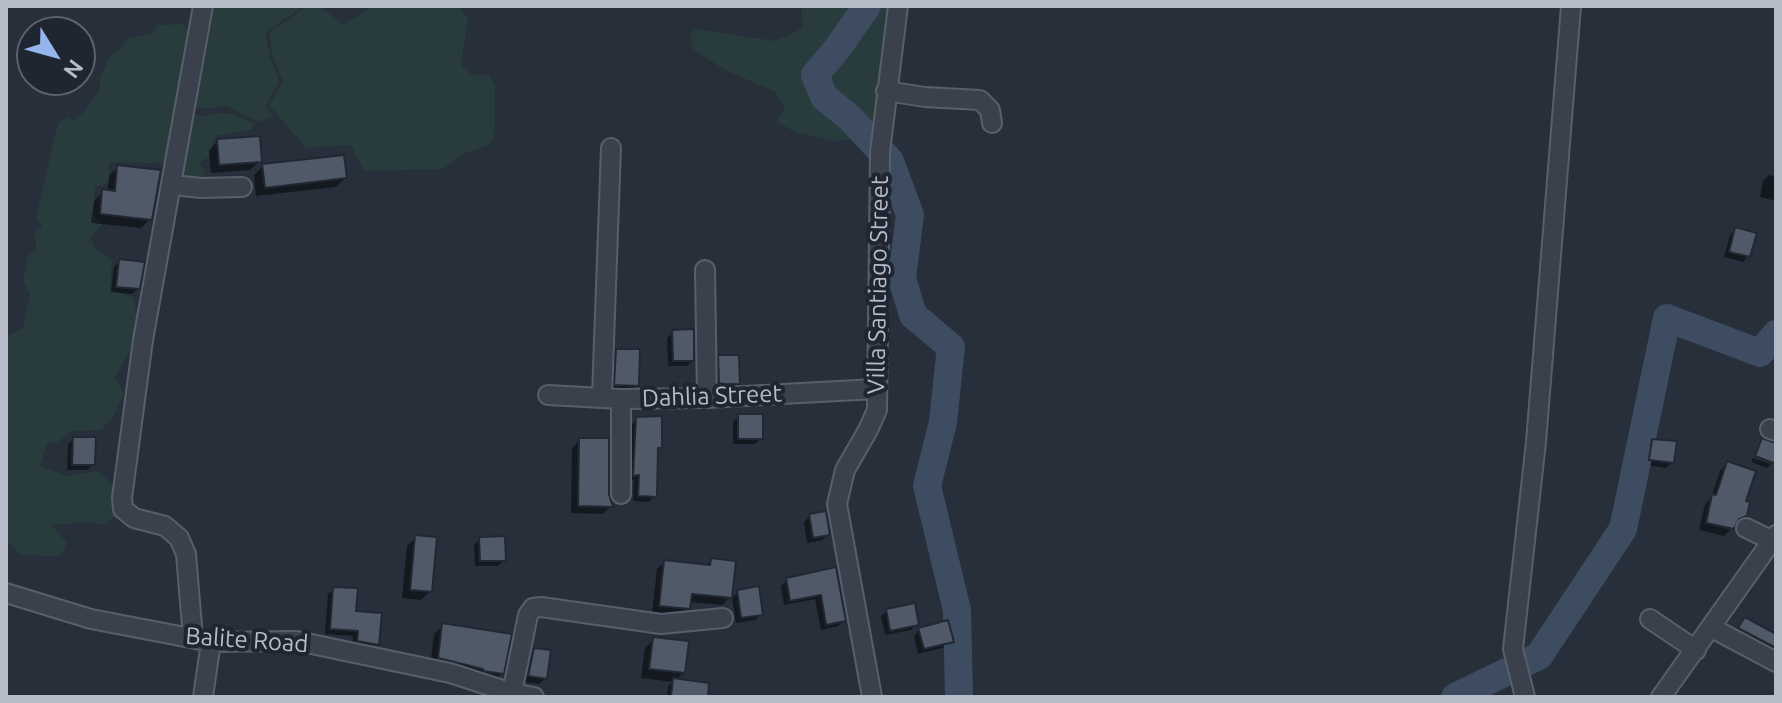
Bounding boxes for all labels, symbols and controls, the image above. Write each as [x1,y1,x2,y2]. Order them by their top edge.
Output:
north arrow [16,16,96,96]
text: N [59,55,89,84]
street label: Villa Santiago Street [862,175,894,395]
street label: Dahlia Street [642,379,782,413]
street label: Balite Road [185,621,309,659]

